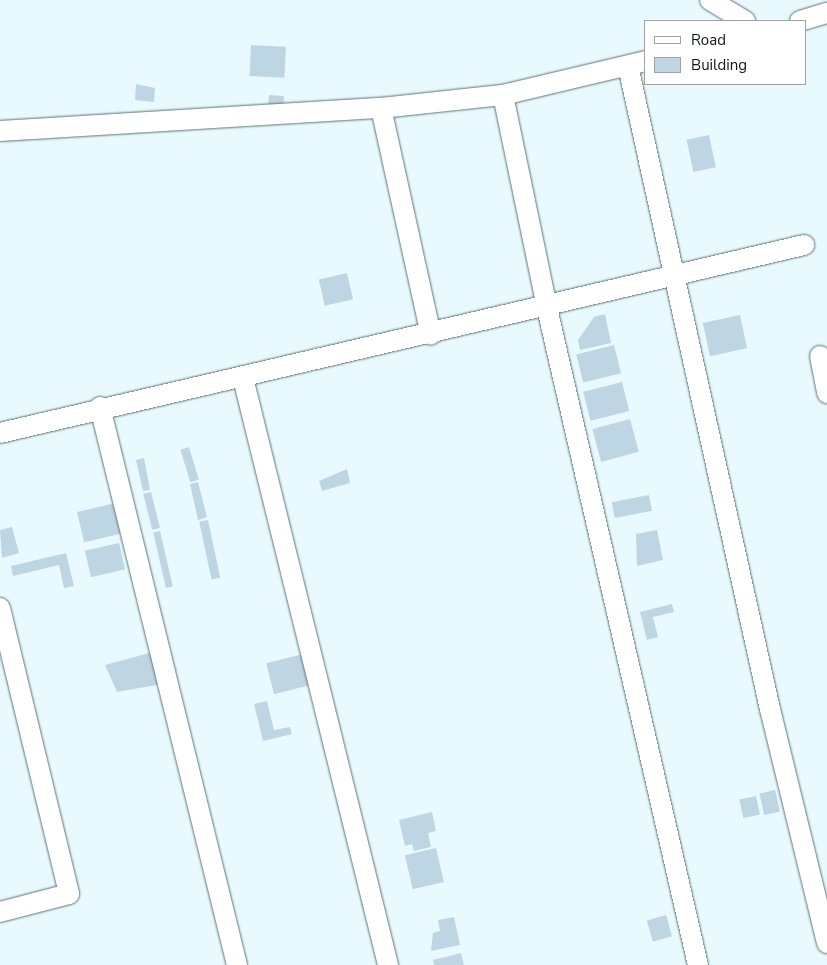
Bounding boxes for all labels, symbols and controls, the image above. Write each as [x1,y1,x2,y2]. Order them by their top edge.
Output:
legend [644,20,807,85]
text: Road [691,30,726,50]
text: Building [691,55,747,75]

